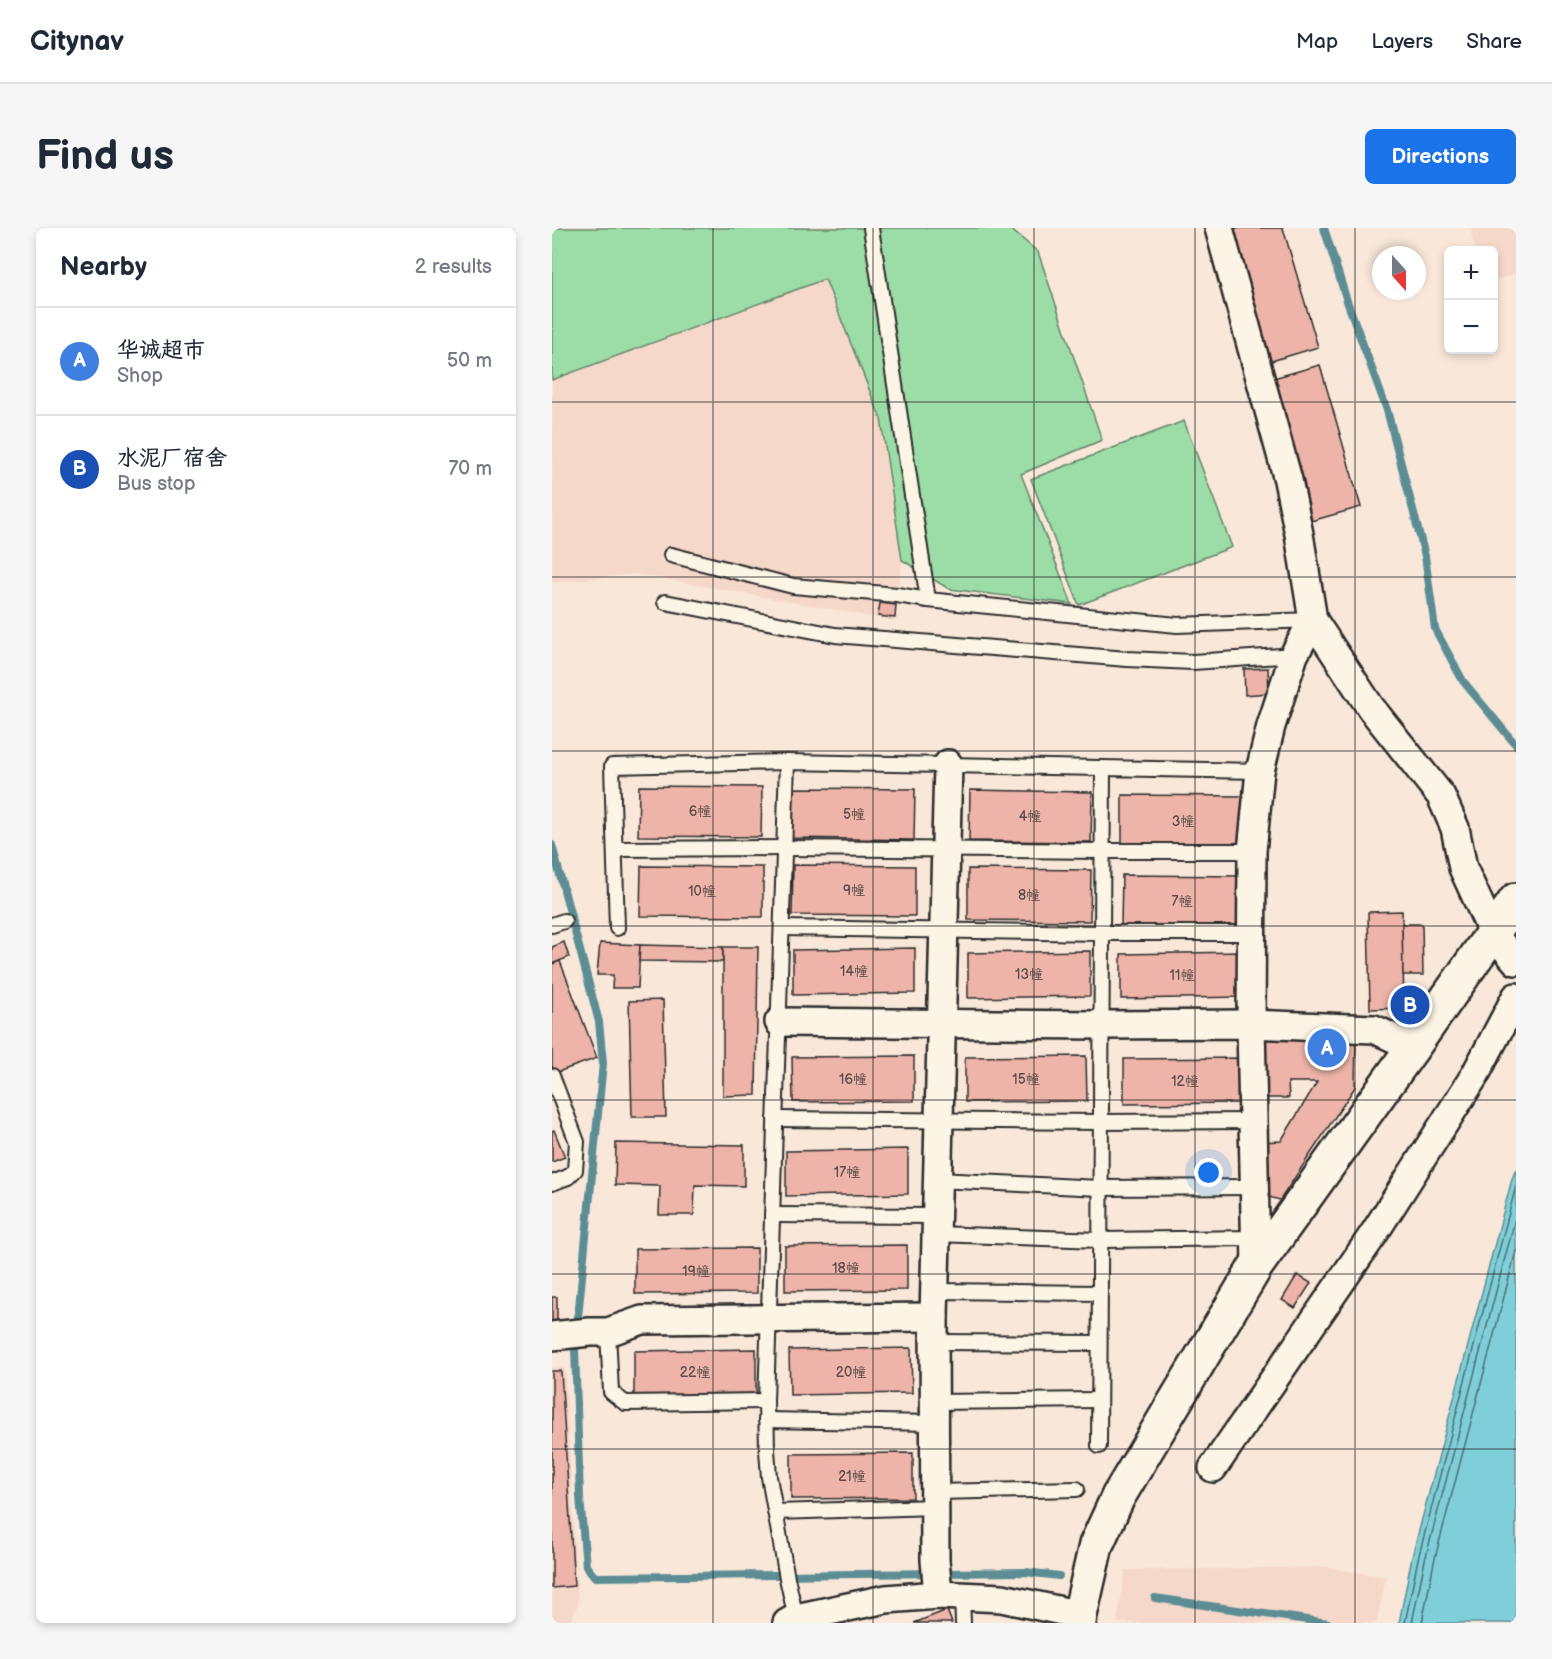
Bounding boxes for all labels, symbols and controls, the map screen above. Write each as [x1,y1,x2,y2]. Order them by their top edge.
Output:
text: Citynav [30,25,124,58]
text: Map [1296,29,1338,54]
text: Layers [1371,29,1433,54]
text: Share [1466,29,1522,54]
button: Directions [1365,129,1516,184]
text: Find us [36,131,174,182]
north arrow [1372,246,1426,300]
map controls [1444,246,1498,354]
button: + [1444,246,1498,300]
text: Nearby [60,252,147,283]
text: 2 results [415,255,492,279]
button: − [1444,300,1498,354]
text: 华诚超市 [117,337,205,364]
text: A [73,349,86,373]
text: 50 m [447,349,492,373]
text: Shop [117,364,163,388]
text: 水泥厂宿舍 [117,445,227,472]
text: B [72,457,87,481]
text: 70 m [448,457,492,481]
text: Bus stop [117,472,196,496]
house number: 6幢 [689,803,711,820]
house number: 5幢 [843,806,865,823]
house number: 4幢 [1019,808,1041,825]
house number: 3幢 [1172,813,1194,830]
house number: 9幢 [843,882,865,899]
house number: 10幢 [688,883,716,900]
house number: 8幢 [1018,887,1040,904]
house number: 7幢 [1172,893,1192,910]
house number: 14幢 [840,963,868,980]
house number: 13幢 [1015,966,1043,983]
house number: 11幢 [1170,967,1194,984]
pin: B [1390,982,1430,1028]
pin: A [1308,1026,1346,1070]
house number: 16幢 [839,1071,867,1088]
house number: 15幢 [1012,1071,1040,1088]
house number: 12幢 [1171,1073,1199,1090]
your location [1194,1158,1223,1187]
house number: 17幢 [834,1164,860,1181]
house number: 18幢 [832,1260,860,1277]
house number: 19幢 [682,1263,710,1280]
house number: 22幢 [680,1364,710,1381]
house number: 20幢 [836,1364,866,1381]
house number: 21幢 [838,1468,866,1485]

